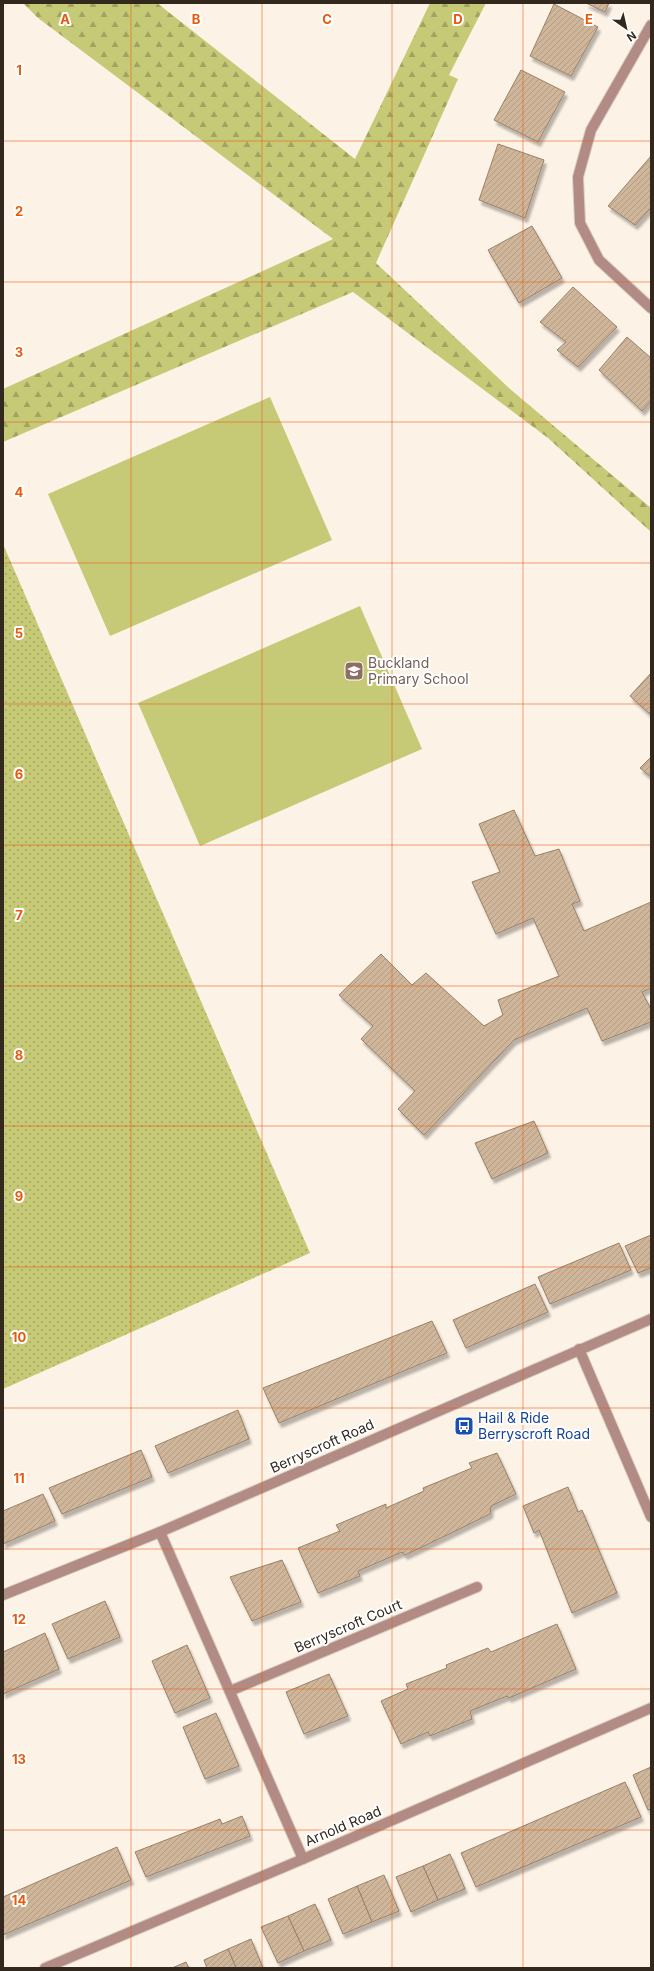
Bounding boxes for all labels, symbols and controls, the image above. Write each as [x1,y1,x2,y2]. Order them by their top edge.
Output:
north arrow [606,8,646,48]
text: A [60,11,70,27]
text: B [192,11,201,27]
text: C [322,11,332,27]
text: D [453,11,463,27]
text: E [585,11,593,27]
text: N [624,28,639,44]
text: 1 [16,62,22,78]
text: 2 [15,203,23,219]
text: 3 [15,344,23,360]
text: 4 [15,484,24,500]
text: 5 [15,625,23,641]
place label: Buckland Primary School [368,654,469,687]
school or university icon: Buckland Primary School [343,660,365,682]
text: 6 [15,766,23,782]
text: 7 [15,907,23,923]
text: 8 [15,1047,23,1063]
text: 9 [15,1188,23,1204]
text: 10 [12,1329,26,1345]
place label: Hail & Ride Berryscroft Road [478,1409,590,1442]
street label: Berryscroft Road [267,1415,376,1476]
bus stop icon: Hail & Ride Berryscroft Road [453,1415,475,1437]
text: 11 [13,1470,25,1486]
street label: Berryscroft Court [291,1595,405,1656]
text: 12 [12,1611,26,1627]
text: 13 [12,1751,26,1767]
street label: Arnold Road [302,1802,384,1849]
text: 14 [12,1892,26,1908]

